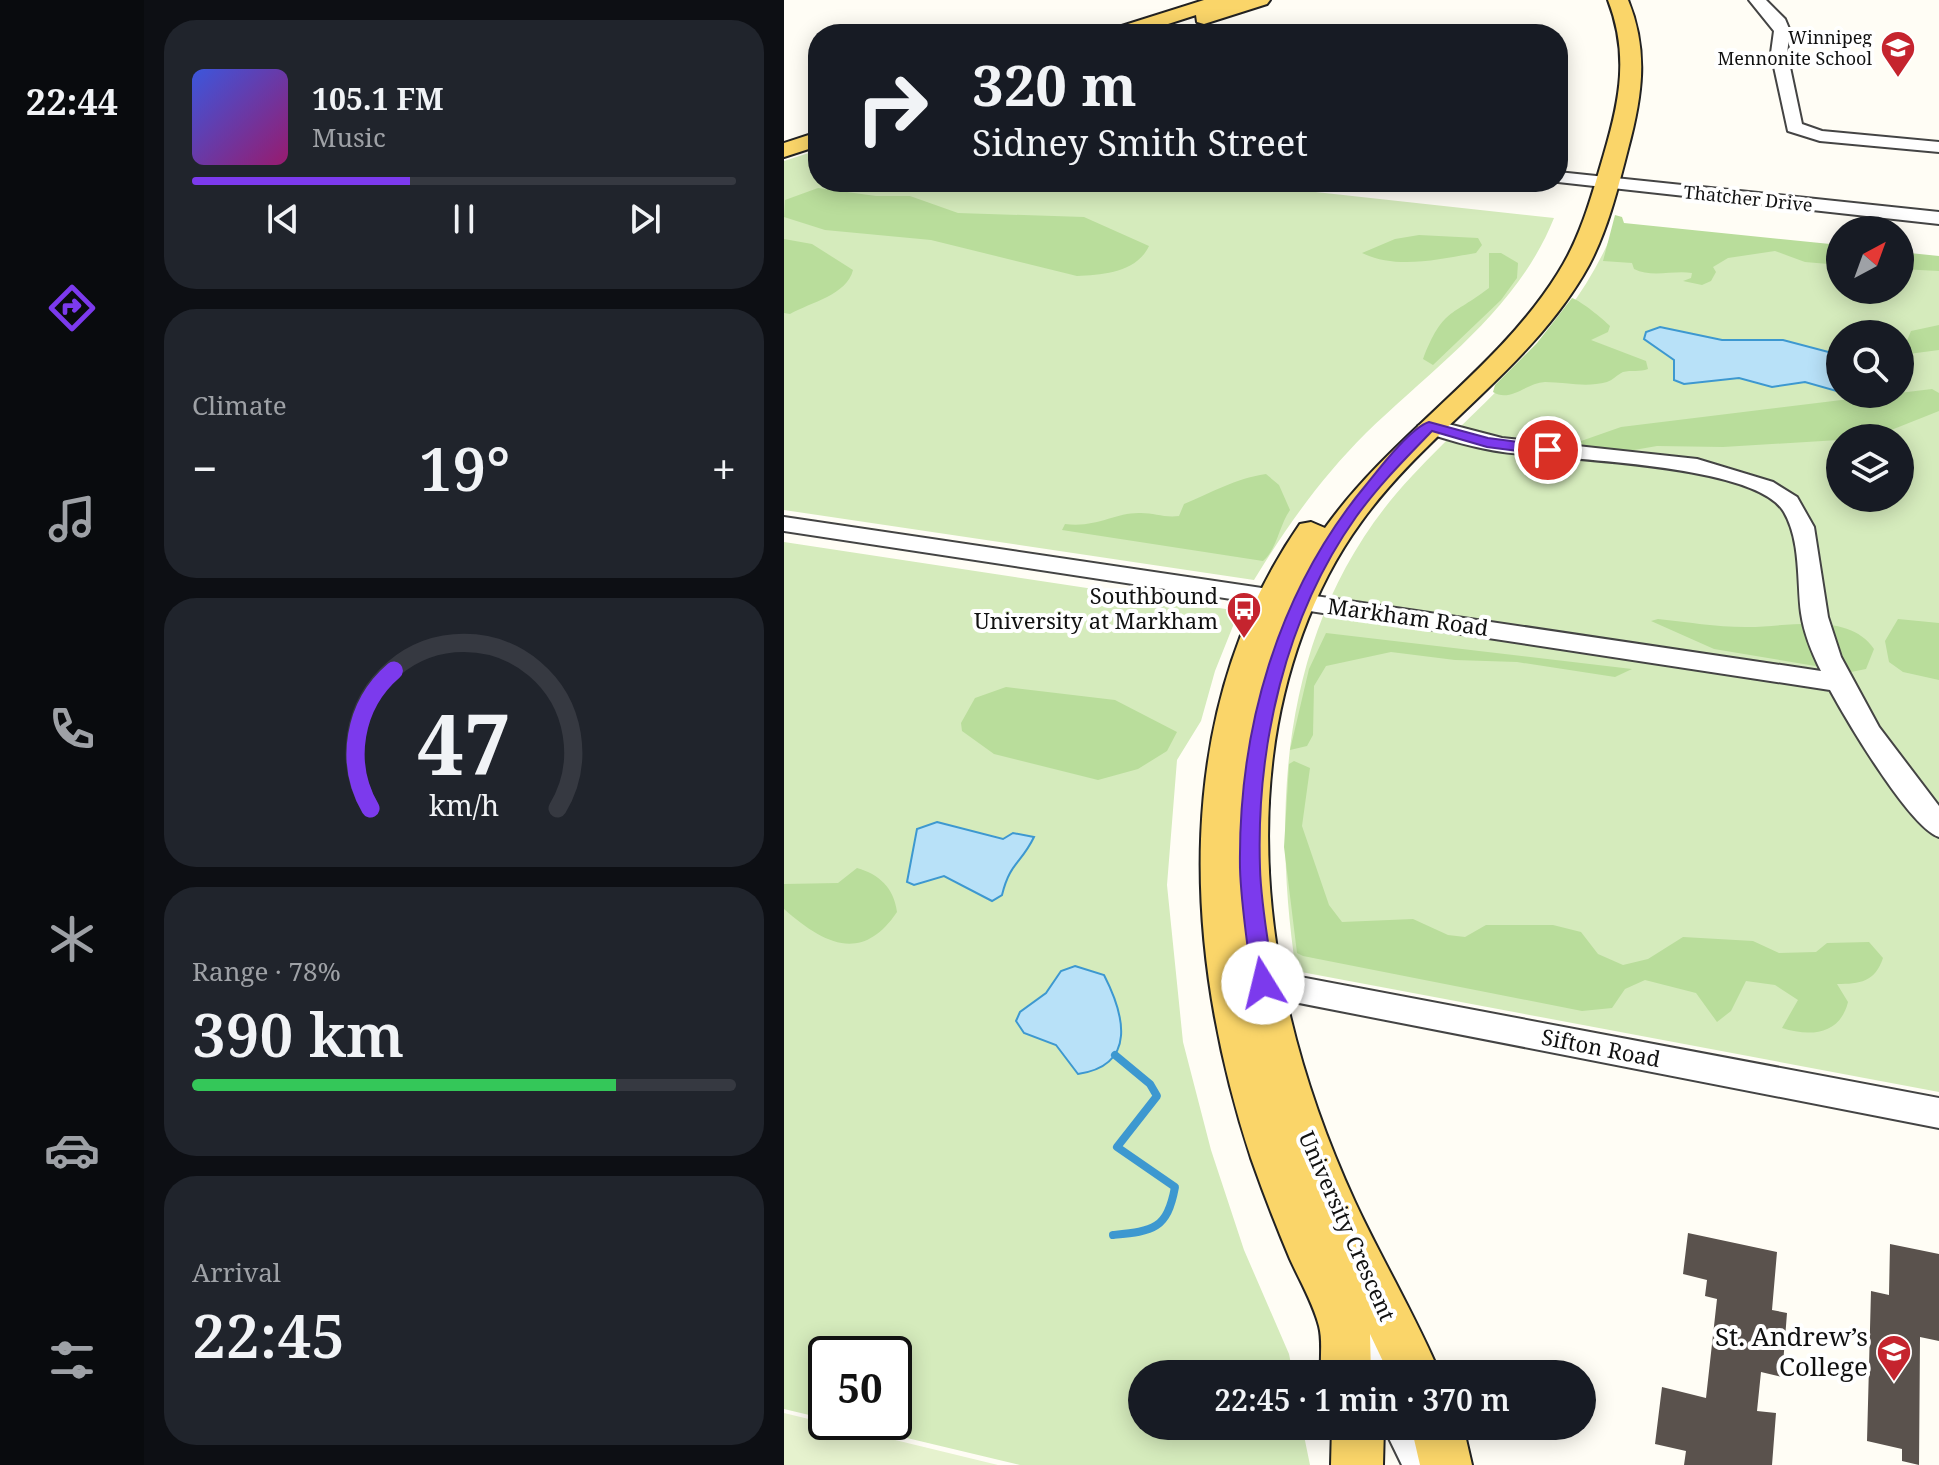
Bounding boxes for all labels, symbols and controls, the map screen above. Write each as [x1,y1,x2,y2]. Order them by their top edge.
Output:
place label: Winnipeg Mennonite School [1717,25,1872,70]
school or university icon: Winnipeg Mennonite School [1879,29,1917,79]
text: 320 m [972,46,1137,122]
icon: right [840,56,944,160]
text: 22:44 [26,77,118,126]
text: 105.1 FM [312,78,444,119]
text: Sidney Smith Street [972,118,1308,167]
text: Music [312,119,386,155]
street label: Thatcher Drive [1683,179,1814,217]
icon: previous [261,197,305,241]
icon: pause [442,197,486,241]
icon: next [623,197,667,241]
north arrow [1826,216,1914,304]
map controls [1826,216,1914,512]
icon: directions [44,280,100,336]
button: search [1826,320,1914,408]
text: Climate [192,387,287,423]
pin [1514,416,1582,484]
button: layers [1826,424,1914,512]
text: 19° [419,427,510,509]
icon: arrive [1526,428,1570,472]
text: − [192,438,217,498]
text: + [711,438,736,498]
icon: music [44,491,100,547]
place label: Southbound University at Markham [974,580,1218,635]
bus stop icon: Southbound University at Markham [1225,590,1263,640]
street label: Markham Road [1326,590,1491,642]
text: 47 [417,685,511,798]
icon: phone [44,701,100,757]
text: km/h [429,785,499,824]
icon: climate [44,911,100,967]
position arrow [1221,941,1305,1025]
text: Range · 78% [192,953,341,989]
text: 390 km [192,993,404,1075]
street label: Sifton Road [1539,1021,1664,1073]
icon: car [44,1122,100,1178]
street label: University Crescent [1293,1126,1403,1325]
text: Arrival [192,1254,281,1290]
text: 22:45 [192,1294,345,1376]
place label: St. Andrew’s College [1715,1318,1868,1384]
icon: filters [44,1332,100,1388]
school or university icon: St. Andrew’s College [1875,1333,1913,1383]
speed limit sign: 50 [808,1336,912,1440]
text: 22:45 · 1 min · 370 m [1214,1379,1510,1420]

